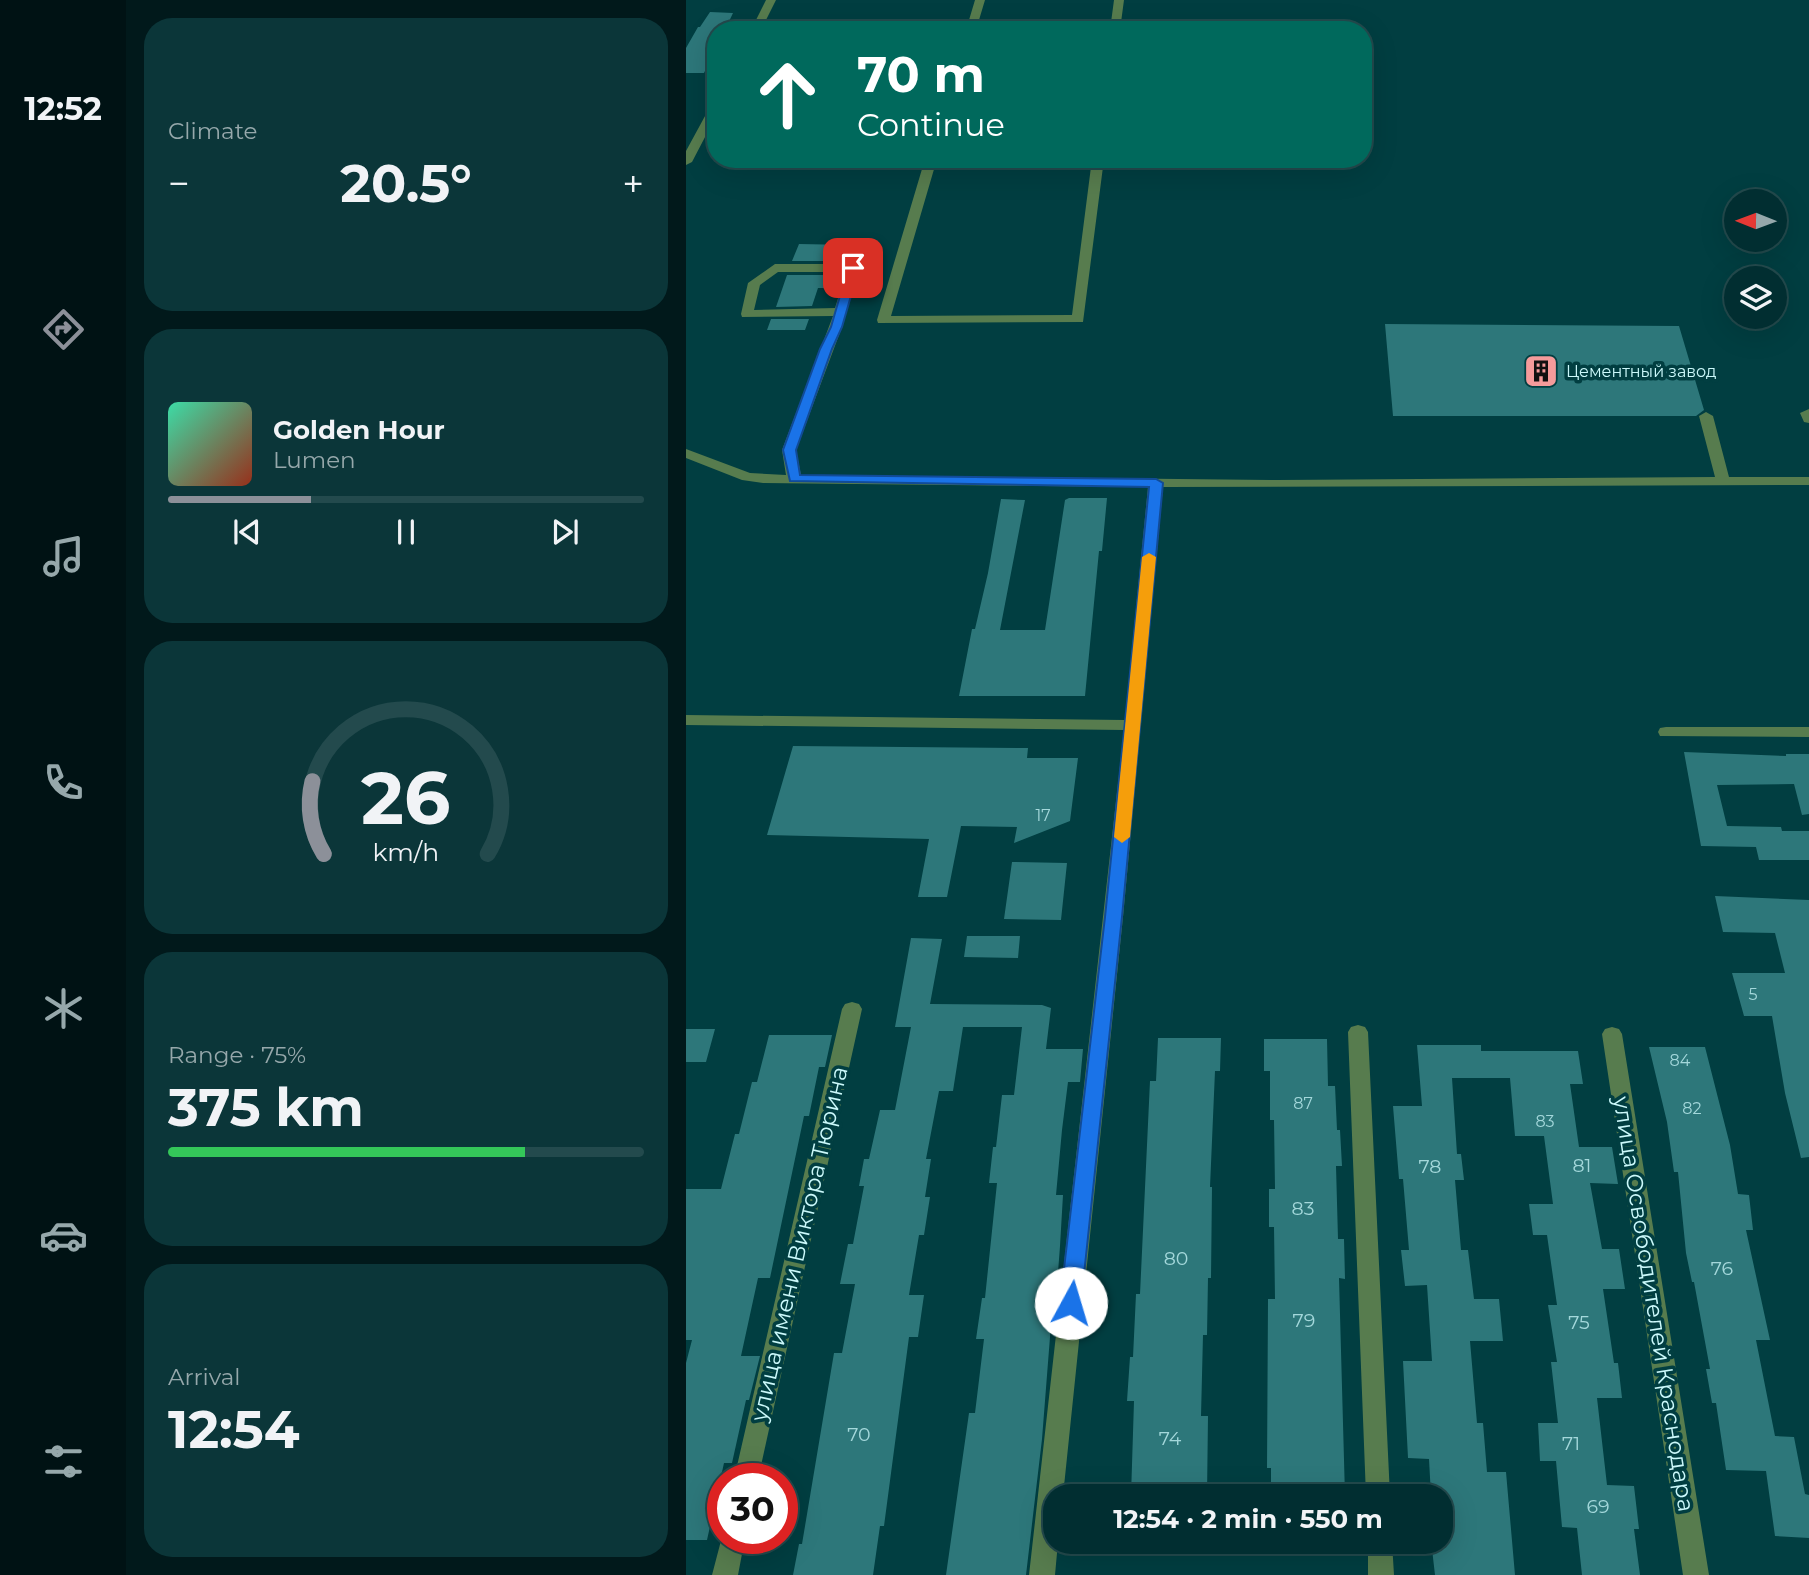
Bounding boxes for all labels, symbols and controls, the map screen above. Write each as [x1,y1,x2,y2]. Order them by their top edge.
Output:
text: 70 m [857,45,985,104]
icon: ahead [742,49,833,140]
text: 12:52 [24,89,102,128]
text: Continue [857,105,1005,144]
text: Climate [168,117,257,145]
text: 20.5° [340,152,472,215]
text: − [168,160,190,207]
text: + [622,160,644,207]
north arrow [1724,189,1787,252]
map controls [1724,189,1787,329]
pin [823,238,883,298]
icon: arrive [834,249,872,287]
button: layers [1724,266,1787,329]
icon: directions [39,305,88,354]
building icon: Цементный завод [1522,352,1560,390]
place label: Цементный завод [1566,362,1717,381]
text: Golden Hour [273,414,445,446]
text: Lumen [273,446,356,474]
icon: previous [228,513,266,551]
icon: pause [387,513,425,551]
icon: next [546,513,584,551]
icon: music [39,532,88,581]
text: 26 [361,754,451,842]
icon: phone [39,758,88,807]
house number: 17 [1035,806,1051,825]
text: km/h [373,836,439,866]
icon: climate [39,984,88,1033]
house number: 5 [1748,985,1758,1004]
text: Range · 75% [168,1041,306,1069]
house number: 84 [1670,1051,1691,1070]
street label: улица имени Виктора Тюрина [744,1064,854,1425]
text: 375 km [168,1076,364,1139]
street label: улица Освободителей Краснодара [1607,1093,1701,1514]
house number: 87 [1293,1094,1313,1113]
house number: 82 [1682,1099,1702,1118]
house number: 83 [1535,1112,1555,1131]
house number: 81 [1573,1154,1591,1177]
house number: 78 [1419,1155,1441,1178]
house number: 83 [1292,1197,1314,1220]
icon: car [39,1211,88,1260]
house number: 80 [1164,1247,1188,1270]
house number: 76 [1711,1257,1733,1280]
position arrow [1034,1266,1108,1340]
house number: 79 [1293,1309,1315,1332]
house number: 75 [1568,1311,1590,1334]
text: Arrival [168,1363,241,1391]
text: 12:54 [168,1398,299,1461]
house number: 70 [847,1423,871,1446]
house number: 74 [1159,1427,1182,1450]
house number: 71 [1562,1432,1580,1455]
icon: filters [39,1437,88,1486]
speed limit sign: 30 [707,1463,798,1554]
house number: 69 [1586,1495,1610,1518]
text: 12:54 · 2 min · 550 m [1113,1503,1383,1535]

